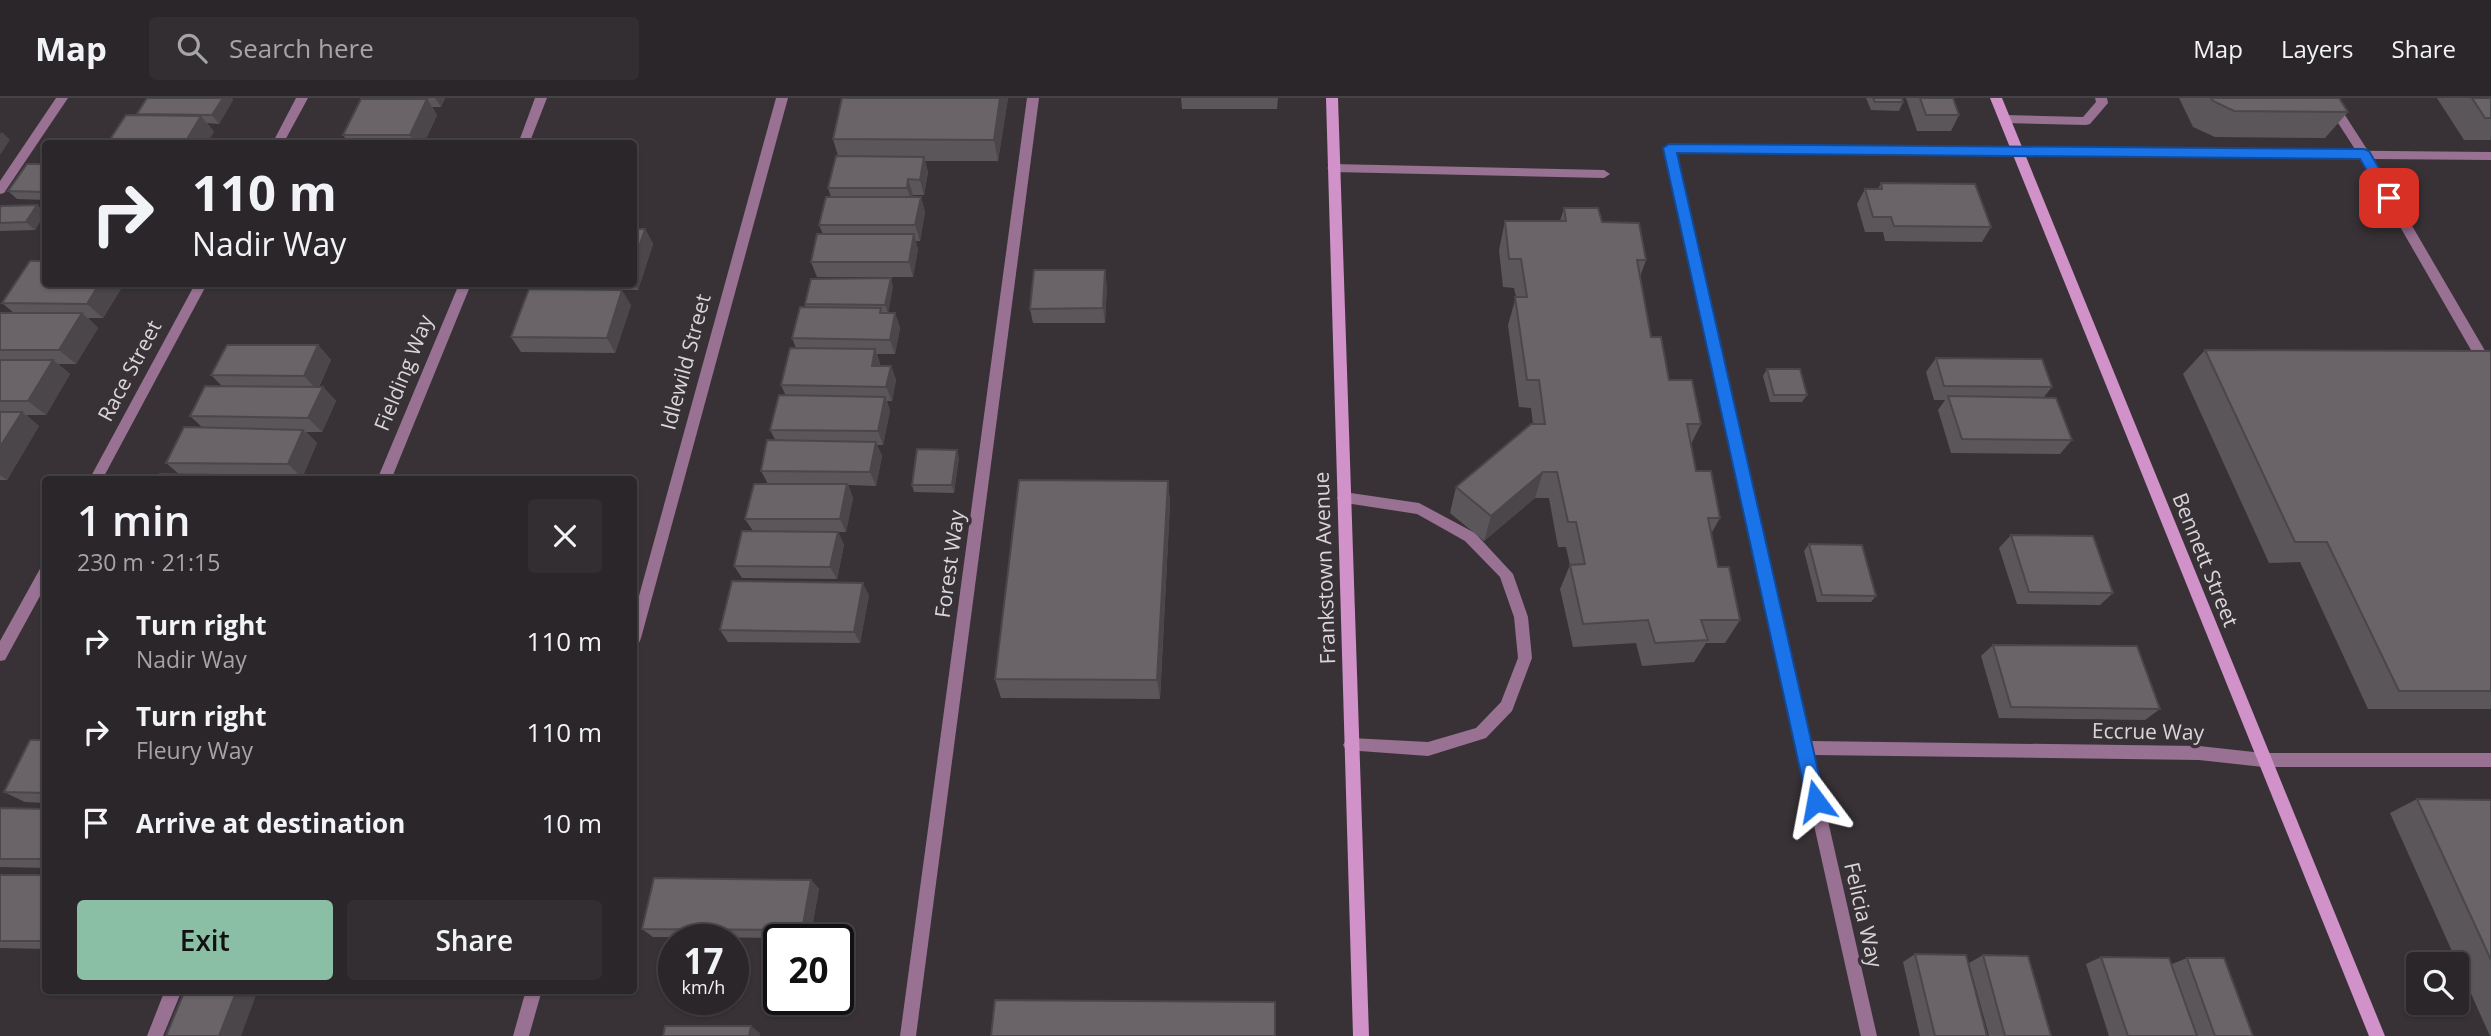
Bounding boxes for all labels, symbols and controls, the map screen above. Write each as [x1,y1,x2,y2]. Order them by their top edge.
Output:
search box [149,17,639,80]
text: Map [35,26,107,71]
icon: search [173,29,211,67]
text: Search here [229,30,374,66]
text: Map [2193,32,2243,65]
text: Layers [2281,32,2354,65]
text: Share [2392,32,2456,65]
text: 110 m [192,159,337,225]
icon: right [77,168,168,259]
pin [2359,168,2419,228]
icon: arrive [2370,179,2408,217]
text: Nadir Way [192,222,346,265]
street label: Idlewild Street [653,291,717,433]
street label: Fielding Way [367,310,439,435]
street label: Race Street [91,315,167,426]
street label: Frankstown Avenue [1307,471,1341,665]
street label: Bennett Street [2166,489,2246,631]
text: 1 min [77,491,190,548]
button: close [528,499,602,573]
street label: Forest Way [928,508,970,619]
text: 230 m · 21:15 [77,546,220,578]
text: Turn right [136,607,267,643]
icon: right [77,622,115,660]
text: 110 m [527,623,602,659]
text: Nadir Way [136,643,247,675]
text: Turn right [136,698,267,734]
icon: right [77,713,115,751]
text: 110 m [527,714,602,750]
street label: Eccrue Way [2092,716,2205,746]
text: Fleury Way [136,734,253,766]
position arrow [1779,764,1853,838]
icon: arrive [77,804,115,842]
text: Arrive at destination [136,805,405,841]
text: 10 m [541,805,602,841]
street label: Felicia Way [1838,859,1890,971]
button: Exit [77,900,333,980]
button: Share [347,900,602,980]
speed limit sign: 20 [763,924,854,1015]
text: 17 [683,937,724,984]
map controls [2406,952,2469,1015]
button: search [2406,952,2469,1015]
text: km/h [682,975,725,999]

